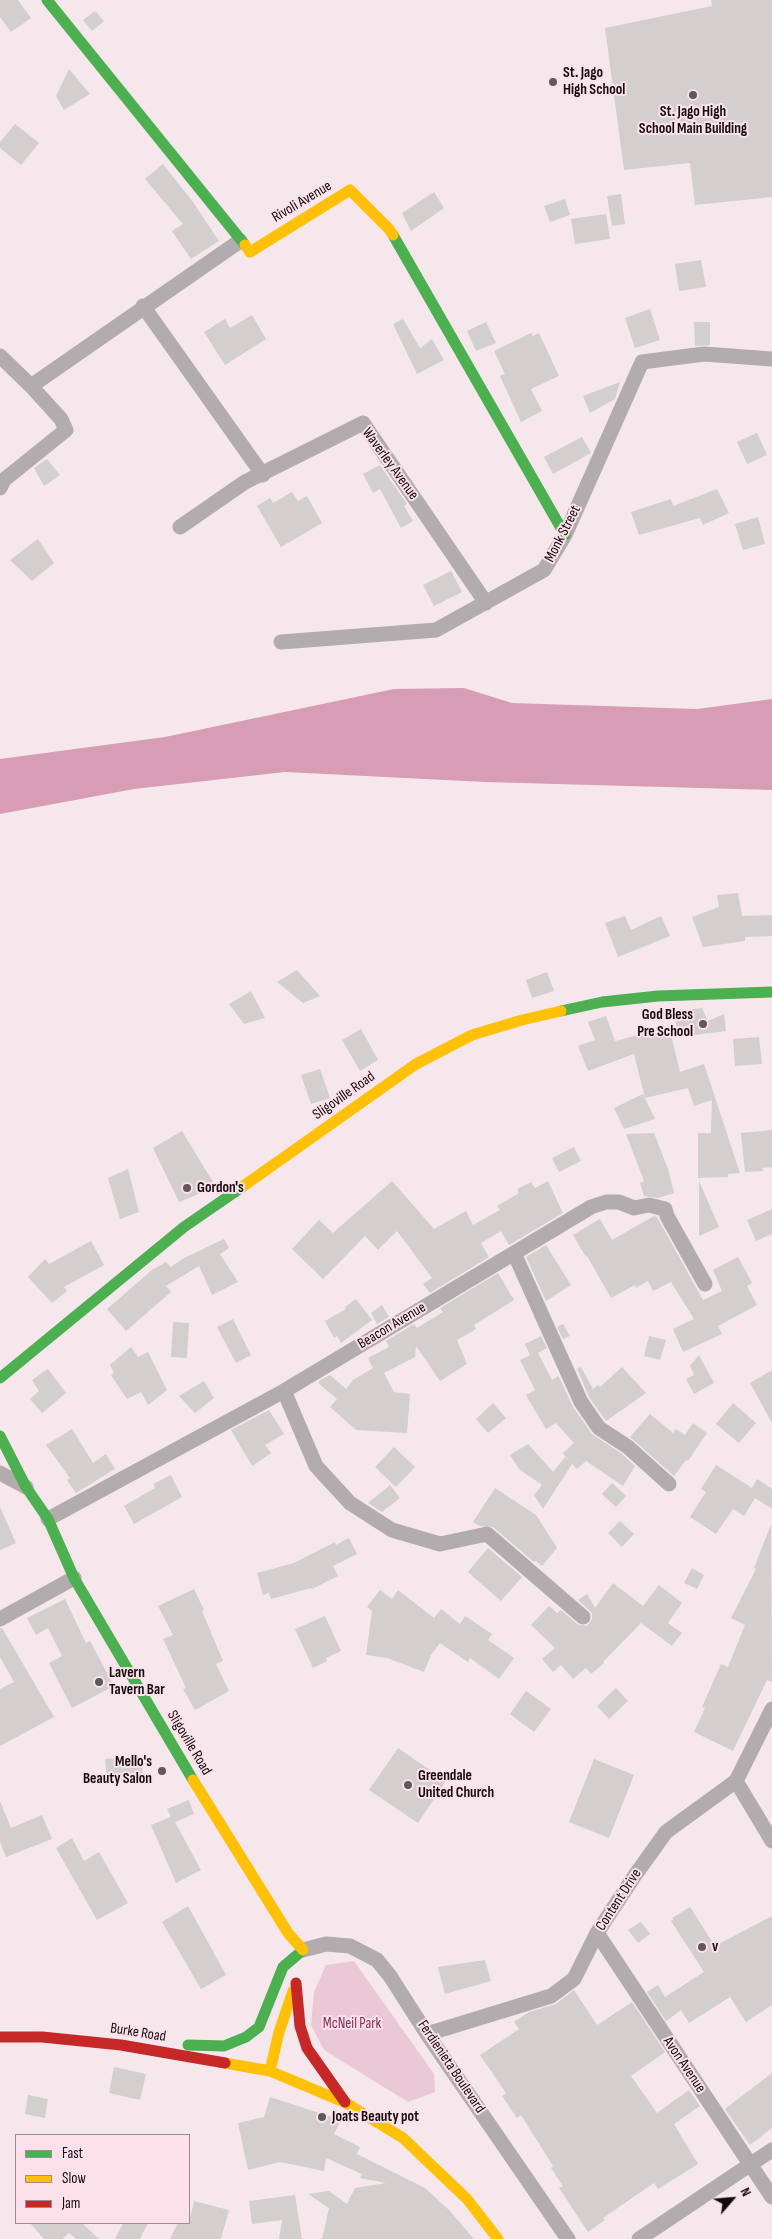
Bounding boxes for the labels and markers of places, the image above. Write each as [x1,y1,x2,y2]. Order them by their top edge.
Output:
place label: St. Jago High School [563,64,625,99]
marker: St. Jago High School [547,76,559,88]
marker: St. Jago High School Main Building [687,89,699,101]
place label: St. Jago High School Main Building [639,103,747,138]
place label: God Bless Pre School [637,1006,693,1041]
marker: God Bless Pre School [697,1018,709,1030]
place label: Gordon's [197,1179,244,1197]
marker: Gordon's [181,1182,193,1194]
place label: Lavern Tavern Bar [109,1664,165,1699]
marker: Lavern Tavern Bar [93,1676,105,1688]
place label: Mello's Beauty Salon [83,1753,152,1788]
marker: Mello's Beauty Salon [156,1765,168,1777]
place label: Greendale United Church [418,1767,494,1802]
marker: Greendale United Church [402,1779,414,1791]
place label: v [712,1938,718,1956]
marker: v [696,1941,708,1953]
place label: Joats Beauty pot [332,2108,419,2126]
marker: Joats Beauty pot [316,2111,328,2123]

